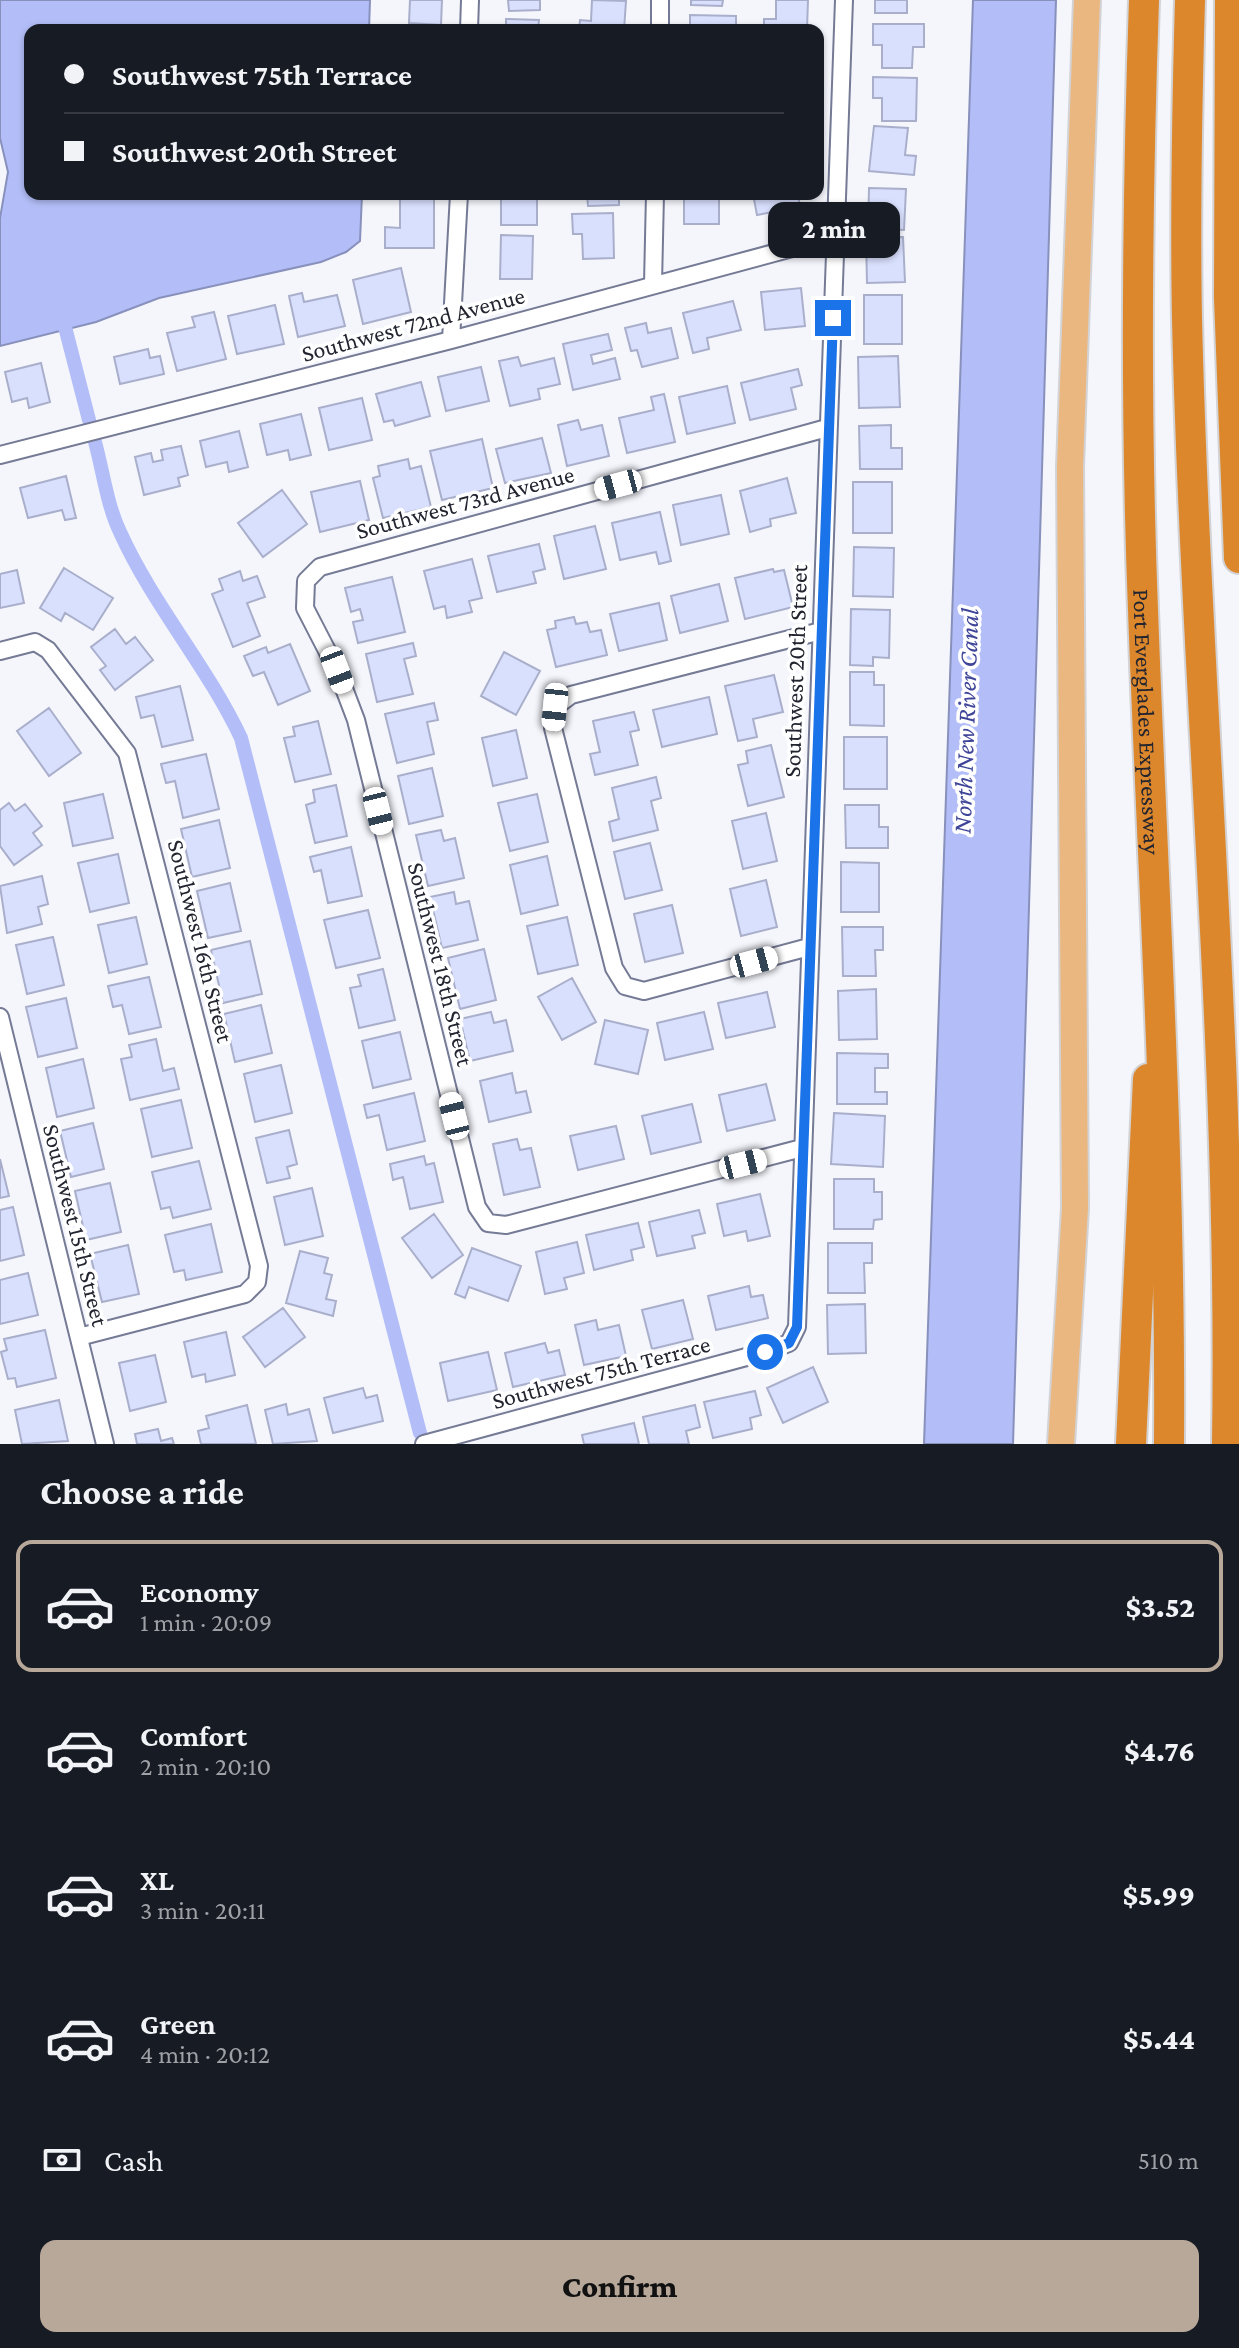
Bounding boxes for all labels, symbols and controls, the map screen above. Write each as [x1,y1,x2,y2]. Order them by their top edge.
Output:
text: Southwest 75th Terrace [112,58,412,91]
text: Southwest 20th Street [112,135,397,168]
callout: 2 min [767,202,899,258]
text: 2 min [802,215,866,244]
street label: Southwest 72nd Avenue [299,281,527,367]
route end [815,300,851,336]
street label: Southwest 73rd Avenue [353,460,577,544]
car [592,467,644,503]
street label: Southwest 20th Street [778,563,812,778]
street label: Port Everglades Expressway [1129,588,1167,856]
water label: North New River Canal [948,607,984,834]
car [317,643,357,697]
car [541,682,569,732]
car [361,785,395,837]
street label: Southwest 16th Street [163,837,240,1046]
street label: Southwest 18th Street [403,859,480,1070]
car [728,944,780,980]
car [437,1090,471,1142]
street label: Southwest 15th Street [38,1121,114,1330]
car [717,1147,769,1181]
street label: Southwest 75th Terrace [489,1330,713,1414]
route start [747,1334,783,1370]
text: Choose a ride [40,1472,244,1512]
icon: car [44,1570,116,1642]
text: Economy [140,1575,259,1608]
text: $3.52 [1126,1590,1195,1623]
text: 1 min · 20:09 [140,1608,272,1637]
icon: car [44,1714,116,1786]
text: Comfort [140,1719,247,1752]
text: $4.76 [1124,1734,1195,1767]
text: 2 min · 20:10 [140,1752,271,1781]
icon: car [44,1858,116,1930]
text: XL [140,1863,174,1896]
text: $5.99 [1123,1878,1195,1911]
text: 3 min · 20:11 [140,1896,265,1925]
icon: car [44,2002,116,2074]
text: Green [140,2007,216,2040]
text: $5.44 [1123,2022,1195,2055]
text: 4 min · 20:12 [140,2040,270,2069]
icon: cash [40,2138,84,2182]
text: Cash [104,2144,163,2177]
text: 510 m [1138,2146,1199,2175]
button: Confirm [40,2240,1199,2332]

